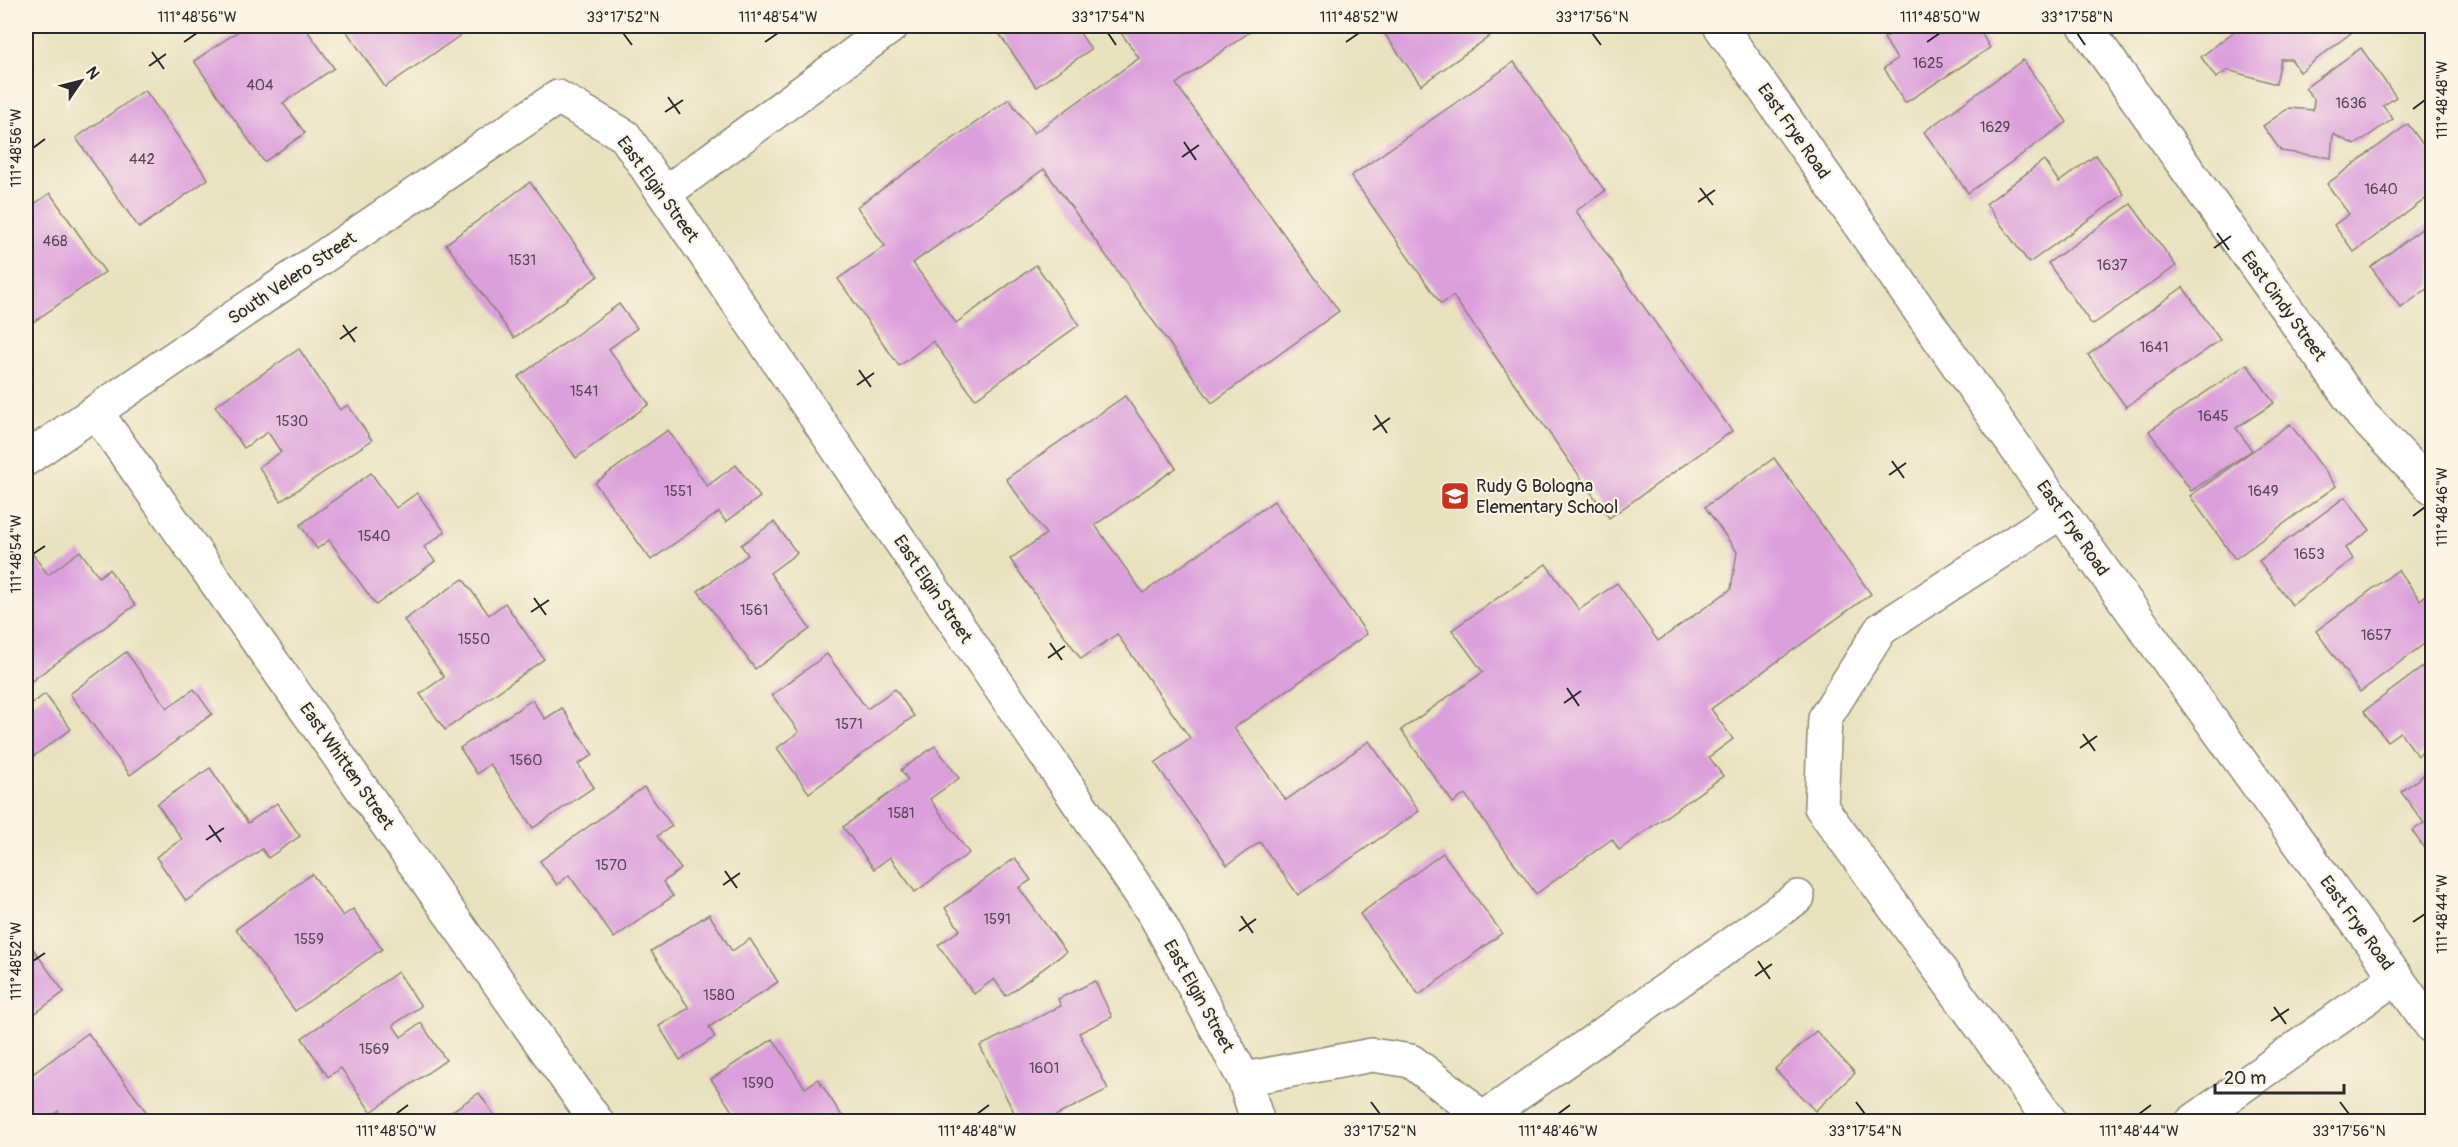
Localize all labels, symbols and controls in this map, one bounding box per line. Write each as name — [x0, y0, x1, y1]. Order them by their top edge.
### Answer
text: 111°48'56"W — [157, 8, 237, 27]
text: 33°17'52"N — [587, 8, 659, 27]
text: 111°48'54"W — [738, 8, 818, 27]
text: 33°17'54"N — [1071, 8, 1145, 27]
text: 111°48'52"W — [1320, 8, 1399, 27]
text: 33°17'56"N — [1555, 8, 1629, 27]
text: 111°48'50"W — [1900, 8, 1981, 27]
text: 33°17'58"N — [2041, 8, 2113, 27]
north arrow — [51, 51, 111, 111]
house number: 1625 — [1912, 54, 1944, 73]
text: 111°48'48"W — [2433, 61, 2452, 139]
text: N — [81, 63, 104, 83]
house number: 404 — [246, 76, 274, 95]
street label: East Frye Road — [1752, 79, 1835, 184]
house number: 1636 — [2335, 94, 2367, 113]
text: 111°48'56"W — [7, 108, 26, 188]
house number: 1629 — [1980, 118, 2010, 137]
street label: East Elgin Street — [611, 132, 704, 247]
house number: 442 — [129, 150, 155, 169]
house number: 1640 — [2364, 180, 2398, 199]
street label: South Velero Street — [224, 227, 362, 330]
house number: 468 — [43, 232, 68, 251]
street label: East Cindy Street — [2236, 247, 2332, 366]
house number: 1531 — [508, 251, 536, 270]
house number: 1637 — [2097, 256, 2128, 275]
house number: 1641 — [2139, 338, 2169, 357]
house number: 1541 — [570, 382, 598, 401]
house number: 1645 — [2197, 407, 2229, 426]
house number: 1530 — [276, 412, 308, 431]
text: 111°48'46"W — [2433, 467, 2452, 547]
place label: Rudy G Bologna Elementary School — [1476, 475, 1618, 519]
street label: East Frye Road — [2031, 476, 2114, 581]
school or university icon: Rudy G Bologna Elementary School — [1439, 480, 1471, 512]
house number: 1551 — [664, 482, 692, 501]
house number: 1649 — [2247, 482, 2279, 501]
text: 111°48'54"W — [7, 514, 26, 594]
house number: 1540 — [358, 527, 390, 546]
street label: East Elgin Street — [888, 531, 978, 648]
house number: 1653 — [2293, 545, 2325, 564]
house number: 1561 — [740, 601, 768, 620]
house number: 1657 — [2361, 626, 2391, 645]
house number: 1550 — [458, 630, 490, 649]
street label: East Whitten Street — [294, 698, 399, 835]
house number: 1571 — [835, 715, 863, 734]
house number: 1560 — [510, 751, 542, 770]
house number: 1581 — [887, 804, 915, 823]
house number: 1570 — [595, 856, 627, 875]
street label: East Frye Road — [2314, 871, 2399, 975]
text: 111°48'44"W — [2433, 874, 2452, 954]
house number: 1591 — [983, 910, 1011, 929]
text: 111°48'52"W — [7, 921, 26, 1000]
house number: 1559 — [294, 930, 324, 949]
street label: East Elgin Street — [1158, 936, 1239, 1057]
house number: 1580 — [703, 986, 735, 1005]
house number: 1569 — [359, 1040, 389, 1059]
scale bar — [2215, 1057, 2344, 1095]
house number: 1601 — [1029, 1059, 1059, 1078]
text: 20 m — [2224, 1067, 2266, 1090]
house number: 1590 — [742, 1074, 774, 1093]
text: 111°48'50"W — [356, 1122, 437, 1141]
text: 111°48'48"W — [938, 1122, 1016, 1141]
text: 33°17'52"N — [1344, 1122, 1416, 1141]
text: 111°48'46"W — [1518, 1122, 1598, 1141]
text: 33°17'54"N — [1828, 1122, 1902, 1141]
text: 111°48'44"W — [2099, 1122, 2179, 1141]
text: 33°17'56"N — [2312, 1122, 2386, 1141]

